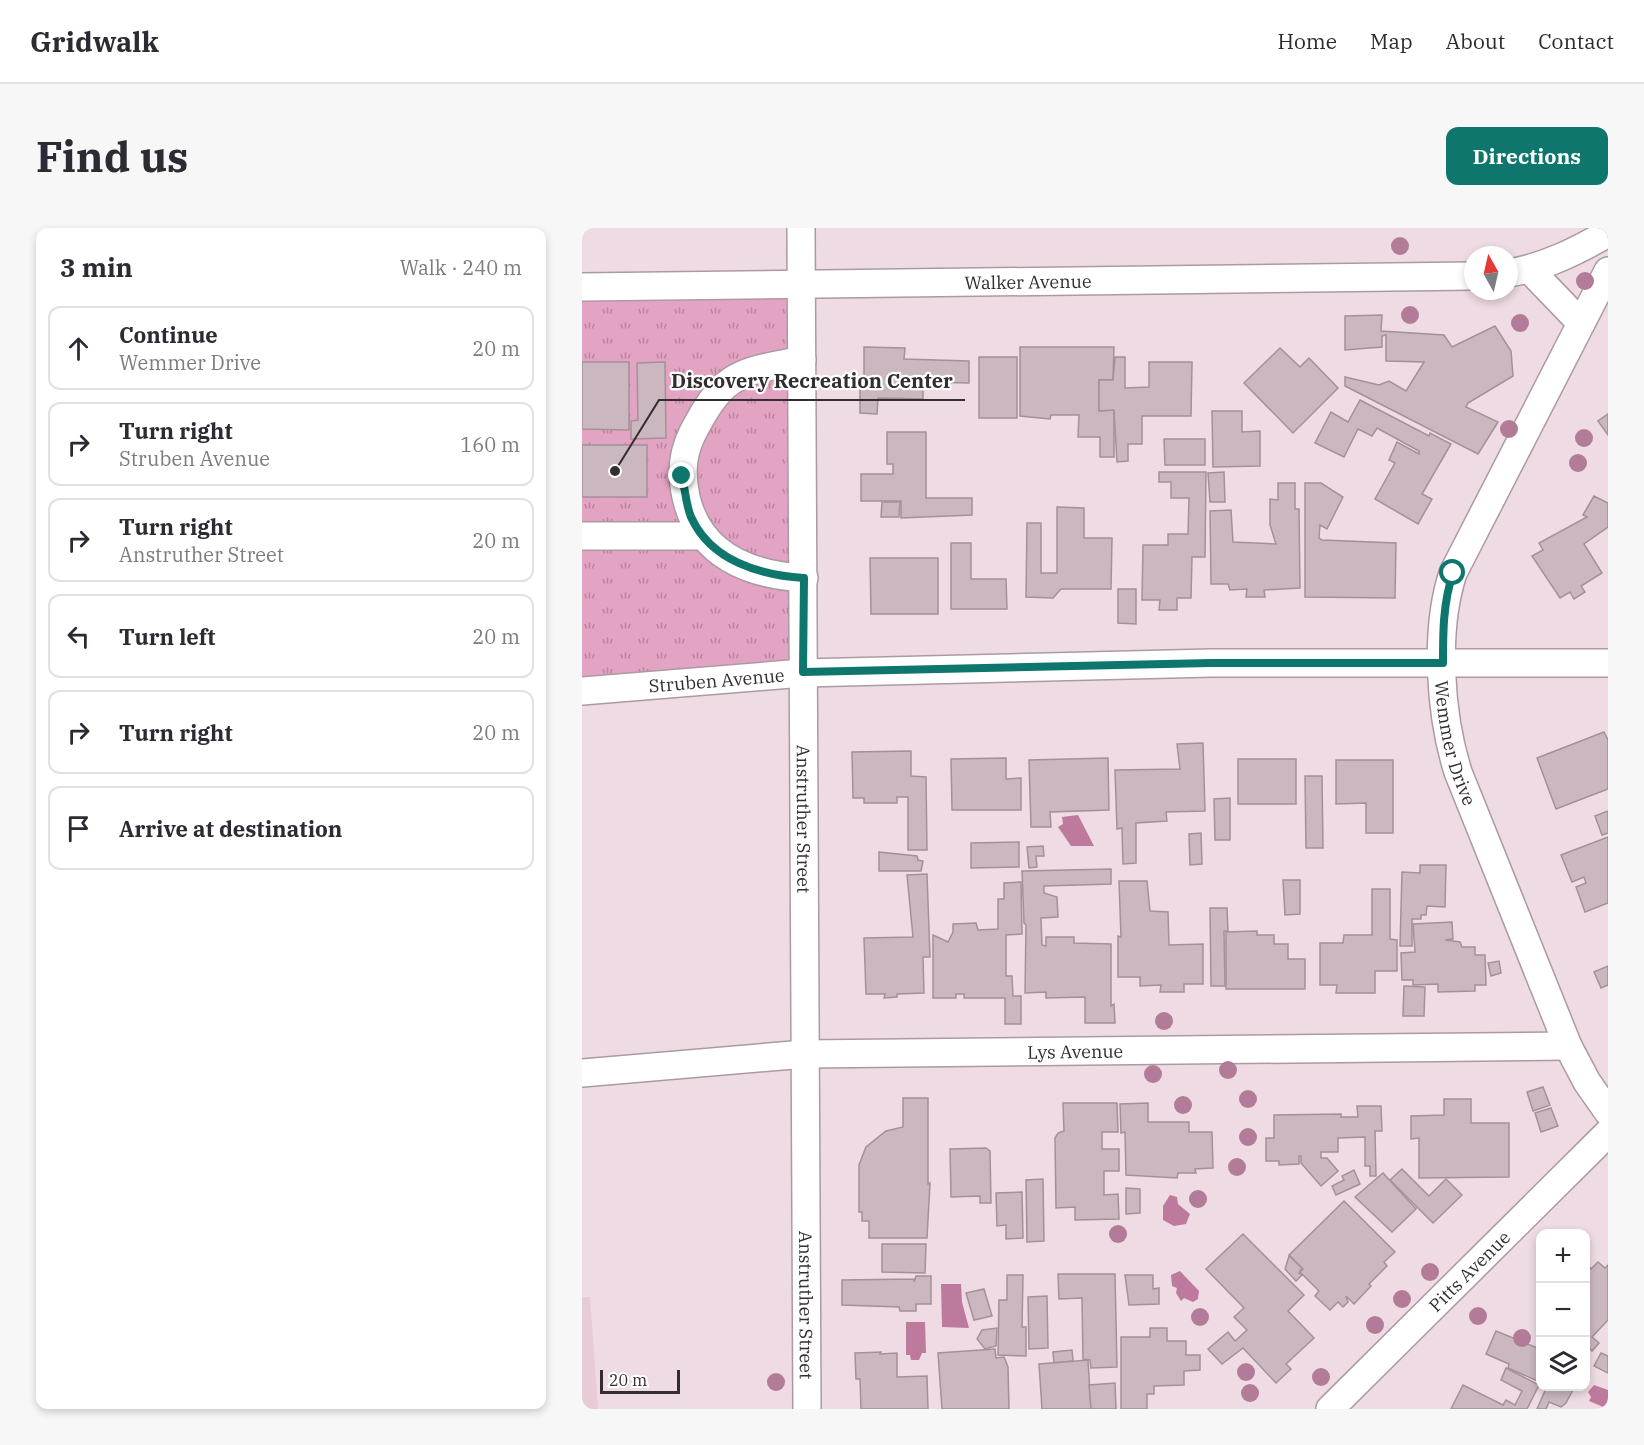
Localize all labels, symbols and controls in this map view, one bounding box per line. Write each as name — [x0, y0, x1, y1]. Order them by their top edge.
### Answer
text: Gridwalk — [30, 23, 159, 60]
text: Home — [1277, 27, 1337, 55]
text: Map — [1370, 27, 1413, 55]
text: About — [1446, 27, 1505, 55]
text: Contact — [1538, 27, 1614, 55]
button: Directions — [1446, 127, 1608, 185]
text: Find us — [36, 129, 188, 184]
north arrow — [1464, 246, 1518, 300]
text: 3 min — [60, 250, 133, 284]
text: Walk · 240 m — [400, 254, 522, 281]
street label: Walker Avenue — [964, 269, 1092, 294]
text: Continue — [119, 320, 218, 349]
icon: ahead — [62, 332, 95, 365]
text: 20 m — [472, 335, 520, 362]
text: Wemmer Drive — [119, 349, 261, 376]
callout: Discovery Recreation Center — [659, 362, 965, 400]
text: Discovery Recreation Center — [671, 367, 953, 394]
text: Turn right — [119, 416, 233, 445]
icon: right — [62, 428, 95, 461]
text: 160 m — [460, 431, 520, 458]
text: Struben Avenue — [119, 445, 270, 472]
route end — [668, 462, 694, 488]
text: Turn right — [119, 512, 233, 541]
icon: right — [62, 524, 95, 557]
text: 20 m — [472, 527, 520, 554]
text: Anstruther Street — [119, 541, 284, 568]
route start — [1439, 559, 1465, 585]
icon: left — [62, 620, 95, 653]
text: Turn left — [119, 622, 215, 651]
text: 20 m — [472, 623, 520, 650]
street label: Struben Avenue — [648, 663, 785, 697]
street label: Wemmer Drive — [1430, 680, 1482, 809]
icon: right — [62, 716, 95, 749]
text: Turn right — [119, 718, 233, 747]
text: 20 m — [472, 719, 520, 746]
street label: Anstruther Street — [792, 745, 816, 893]
icon: arrive — [62, 812, 95, 845]
text: Arrive at destination — [119, 814, 342, 843]
street label: Lys Avenue — [1027, 1039, 1123, 1063]
street label: Pitts Avenue — [1423, 1225, 1515, 1316]
map controls — [1536, 1229, 1590, 1391]
button: + — [1536, 1229, 1590, 1283]
street label: Anstruther Street — [795, 1231, 818, 1379]
button: − — [1536, 1283, 1590, 1337]
button: layers — [1536, 1337, 1590, 1391]
scale bar — [600, 1367, 680, 1394]
text: 20 m — [609, 1370, 647, 1390]

